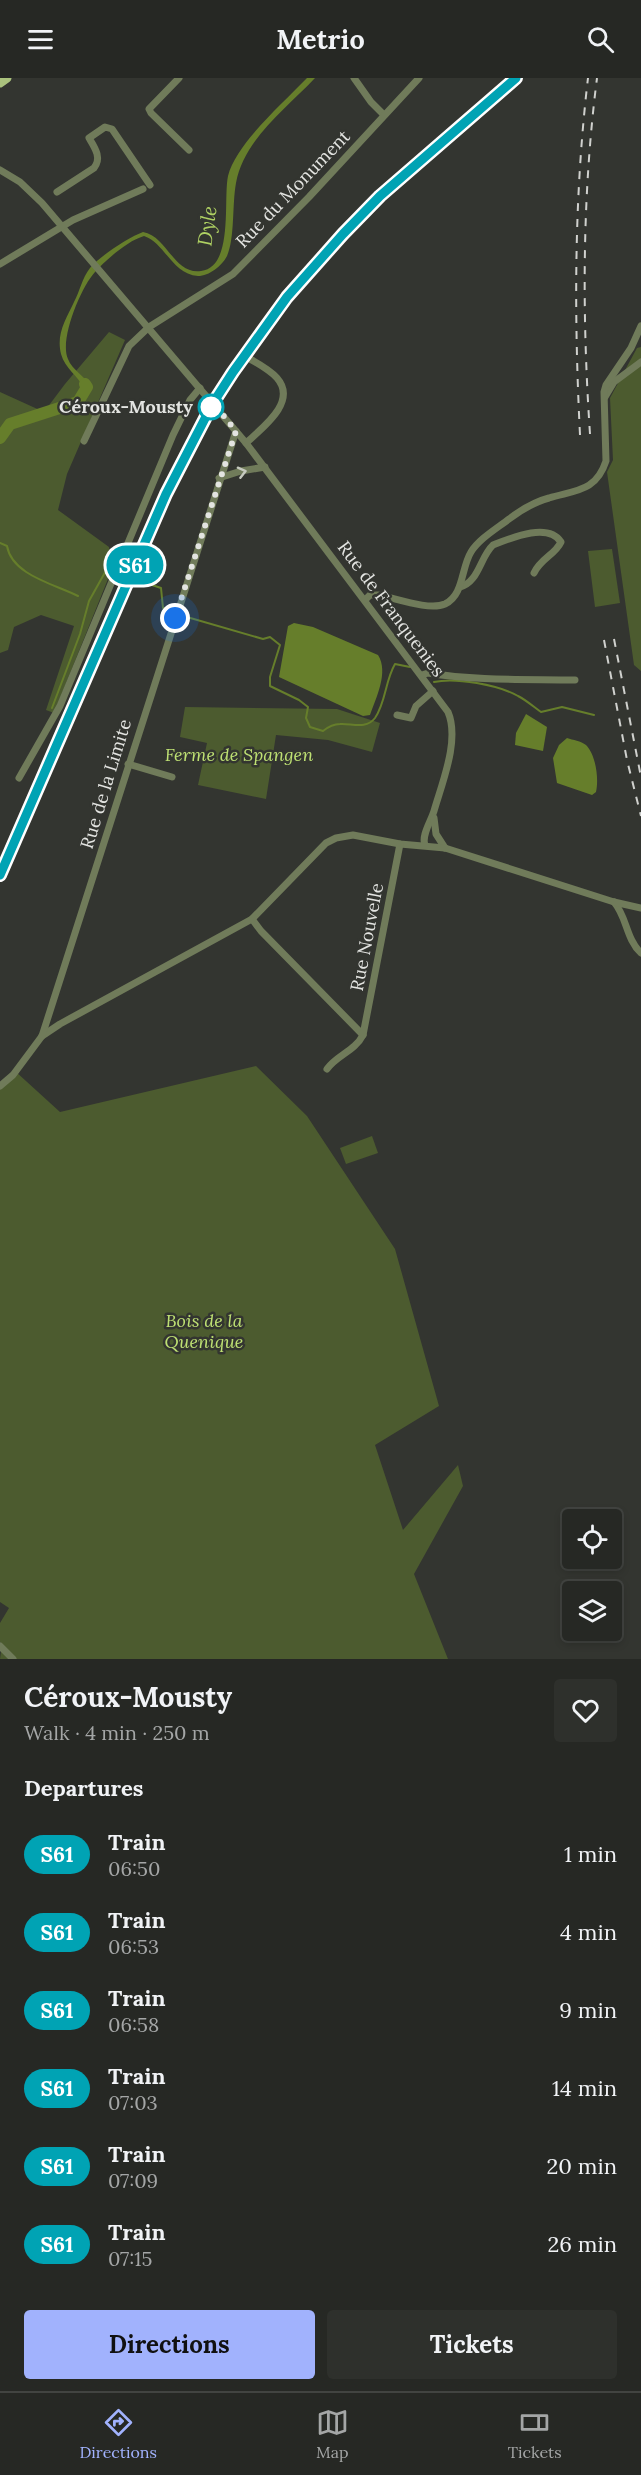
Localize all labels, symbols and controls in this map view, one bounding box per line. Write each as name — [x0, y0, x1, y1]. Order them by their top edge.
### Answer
text: Metrio — [276, 22, 365, 56]
icon: menu — [24, 23, 57, 56]
icon: search — [584, 23, 617, 56]
street label: Rue du Monument — [231, 125, 355, 252]
water label: Dyle — [191, 204, 222, 248]
marker: Céroux-Mousty — [198, 394, 224, 420]
place label: Céroux-Mousty — [59, 395, 193, 418]
one-way arrow — [237, 466, 247, 479]
street label: Rue de Franquenies — [333, 536, 450, 681]
line badge: S61 — [100, 546, 170, 584]
text: S61 — [118, 552, 152, 579]
your location — [160, 603, 190, 633]
street label: Rue de la Limite — [75, 716, 136, 851]
park label: Ferme de Spangen — [165, 743, 313, 766]
street label: Rue Nouvelle — [345, 881, 388, 993]
park label: Bois de la Quenique — [165, 1309, 243, 1353]
map controls — [562, 1509, 622, 1641]
button: locate — [562, 1509, 622, 1569]
button: layers — [562, 1581, 622, 1641]
text: Céroux-Mousty — [24, 1679, 232, 1715]
button: heart — [554, 1679, 617, 1742]
text: Walk · 4 min · 250 m — [24, 1720, 210, 1745]
text: Departures — [24, 1774, 143, 1802]
text: Train — [108, 1828, 165, 1856]
text: 1 min — [564, 1840, 617, 1868]
text: S61 — [40, 1841, 74, 1868]
text: 06:50 — [108, 1856, 160, 1881]
text: Train — [108, 1906, 165, 1934]
text: 4 min — [560, 1918, 617, 1946]
text: S61 — [40, 1919, 74, 1946]
text: 06:53 — [108, 1934, 159, 1959]
text: Train — [108, 1984, 165, 2012]
text: 9 min — [559, 1996, 617, 2024]
text: S61 — [40, 1997, 74, 2024]
text: 06:58 — [108, 2012, 159, 2037]
text: Train — [108, 2062, 165, 2090]
text: 14 min — [552, 2074, 617, 2102]
text: S61 — [40, 2075, 74, 2102]
text: 07:03 — [108, 2090, 158, 2115]
text: Train — [108, 2140, 165, 2168]
text: 20 min — [547, 2152, 617, 2180]
text: S61 — [40, 2153, 74, 2180]
text: 07:09 — [108, 2168, 158, 2193]
text: Train — [108, 2218, 165, 2246]
text: 26 min — [547, 2230, 617, 2258]
text: S61 — [40, 2231, 74, 2258]
text: 07:15 — [108, 2246, 152, 2271]
button: Directions — [24, 2310, 315, 2379]
button: Tickets — [327, 2310, 617, 2379]
tab: Directions — [79, 2406, 157, 2462]
tab: Map — [316, 2406, 349, 2462]
tab: Tickets — [508, 2406, 562, 2462]

